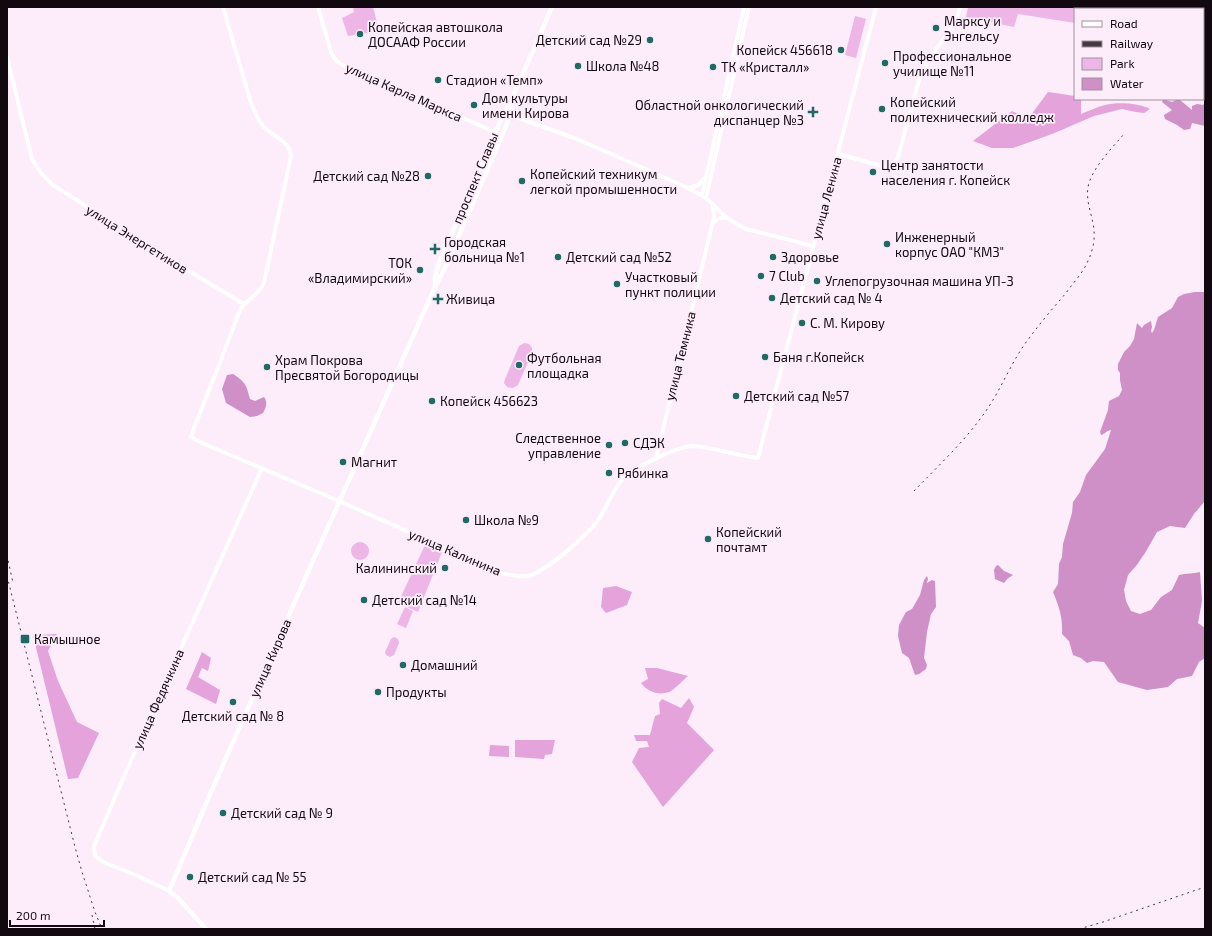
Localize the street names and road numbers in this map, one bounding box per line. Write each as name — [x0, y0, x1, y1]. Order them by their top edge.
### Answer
street label: улица Карла Маркса — [343, 59, 465, 125]
street label: проспект Славы — [448, 130, 502, 226]
street label: улица Ленина — [807, 155, 845, 241]
street label: улица Энергетиков — [83, 201, 191, 277]
street label: улица Темника — [661, 310, 699, 402]
street label: улица Калинина — [406, 525, 504, 579]
street label: улица Кирова — [246, 616, 294, 700]
street label: улица Федячкина — [129, 647, 187, 751]

